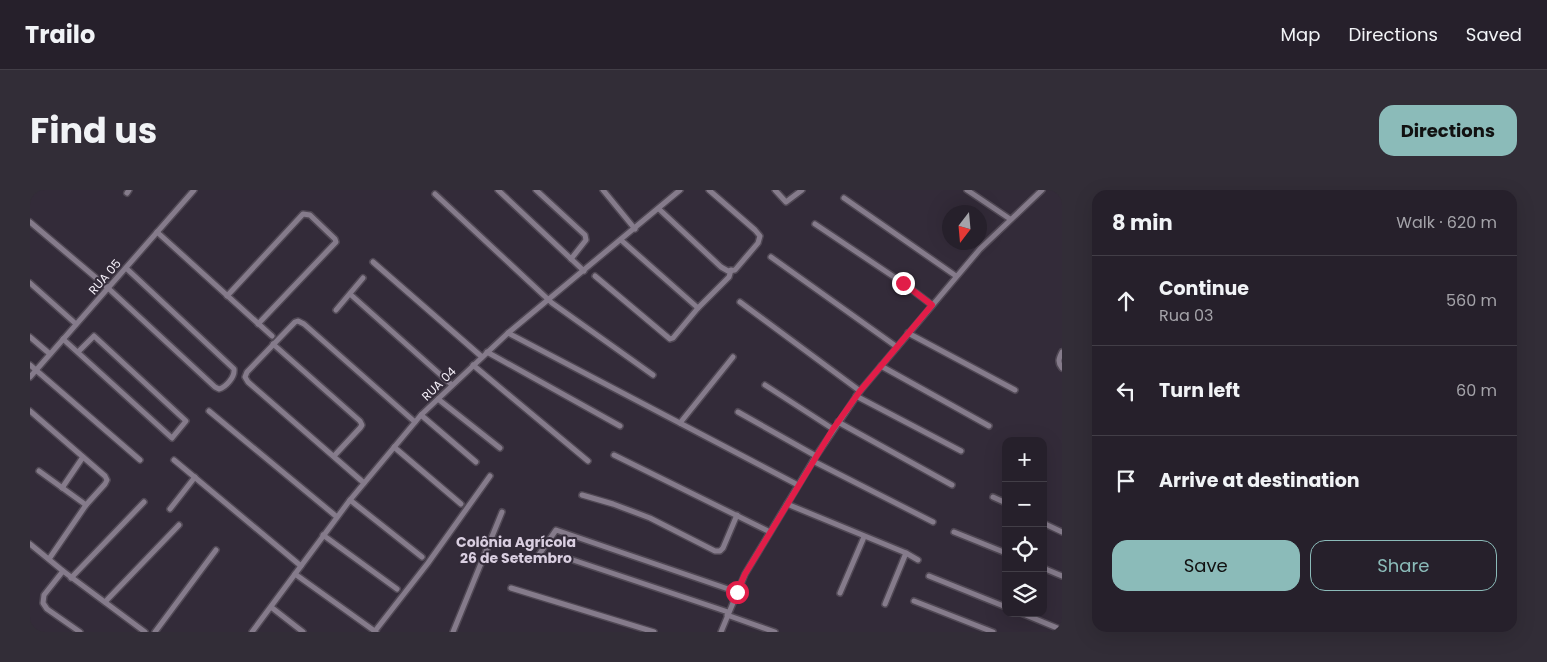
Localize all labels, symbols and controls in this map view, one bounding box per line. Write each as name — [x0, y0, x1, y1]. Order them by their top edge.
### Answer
text: Trailo — [25, 18, 95, 51]
text: Map — [1281, 22, 1320, 47]
text: Directions — [1348, 22, 1438, 47]
text: Saved — [1466, 22, 1522, 47]
button: Directions — [1379, 105, 1517, 156]
text: Find us — [30, 106, 157, 155]
north arrow — [942, 205, 987, 250]
text: 8 min — [1112, 208, 1173, 237]
text: Walk · 620 m — [1396, 211, 1497, 234]
street label: RUA 05 — [85, 255, 125, 298]
route end — [892, 272, 915, 295]
text: Continue — [1159, 275, 1249, 302]
icon: ahead — [1112, 287, 1140, 315]
text: 560 m — [1446, 289, 1497, 312]
text: Rua 03 — [1159, 304, 1214, 327]
street label: RUA 04 — [418, 363, 460, 404]
icon: left — [1112, 377, 1140, 405]
text: Turn left — [1159, 377, 1240, 404]
text: 60 m — [1456, 379, 1497, 402]
map controls — [1002, 437, 1047, 617]
button: + — [1002, 437, 1047, 482]
icon: arrive — [1112, 467, 1140, 495]
text: Arrive at destination — [1159, 467, 1360, 494]
button: − — [1002, 482, 1047, 527]
button: locate — [1002, 527, 1047, 572]
district label: Colônia Agrícola 26 de Setembro — [456, 532, 576, 568]
button: Save — [1112, 540, 1300, 591]
button: Share — [1310, 540, 1497, 591]
button: layers — [1002, 572, 1047, 617]
route start — [726, 581, 749, 604]

